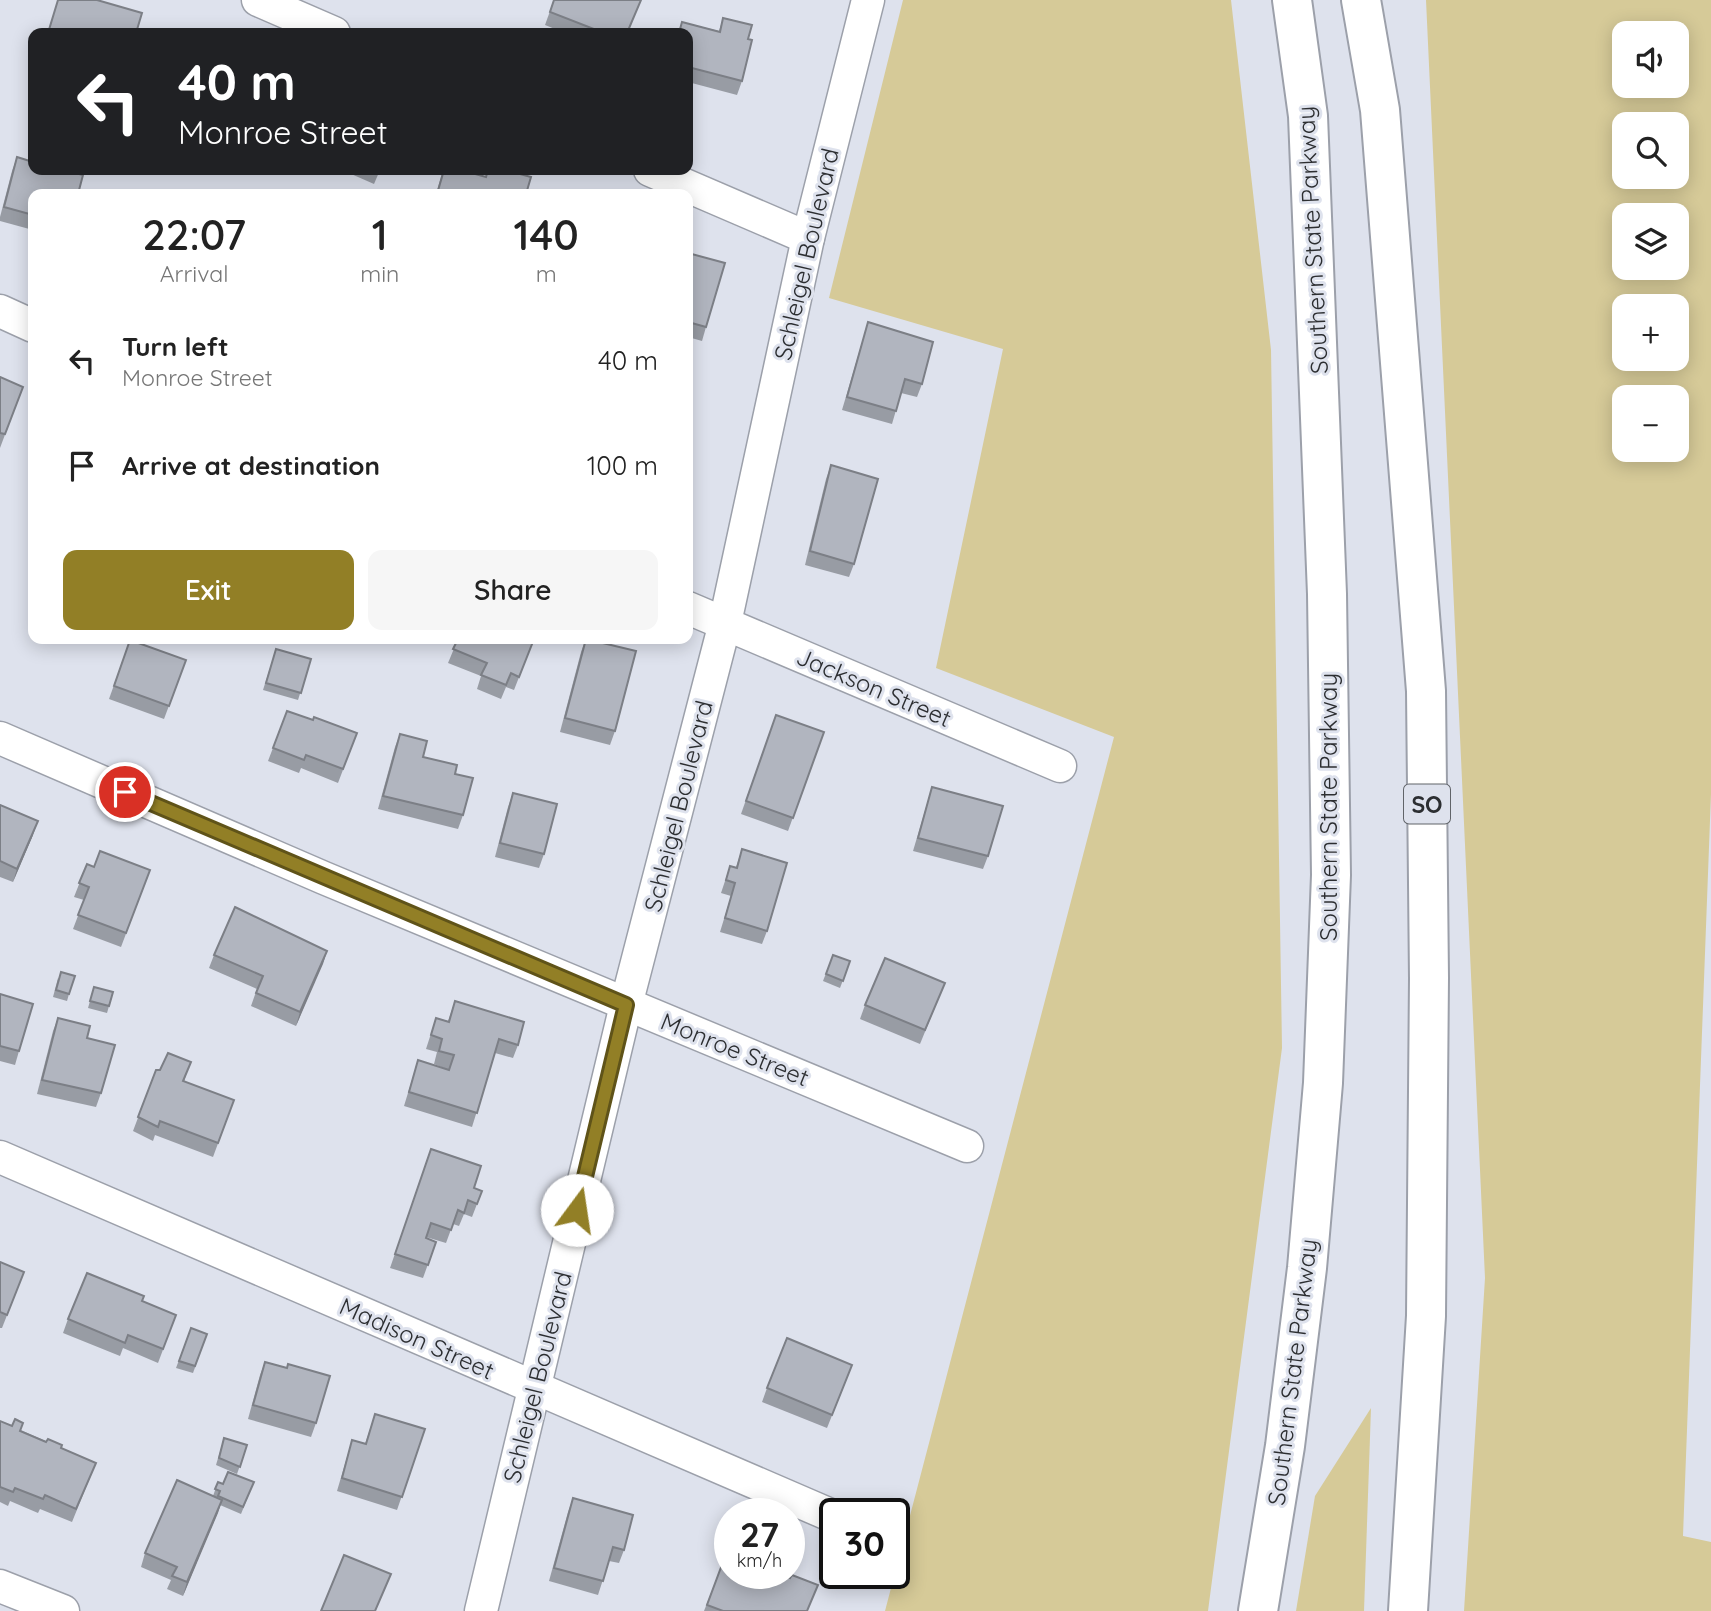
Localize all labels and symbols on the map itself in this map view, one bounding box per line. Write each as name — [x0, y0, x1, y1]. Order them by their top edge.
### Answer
street label: Southern State Parkway — [1290, 105, 1334, 375]
street label: Schleigel Boulevard — [767, 145, 845, 363]
street label: Jackson Street — [792, 641, 956, 733]
street label: Southern State Parkway — [1313, 673, 1343, 941]
street label: Schleigel Boulevard — [637, 697, 719, 915]
pin — [95, 762, 155, 822]
road number: SO — [1404, 784, 1450, 824]
street label: Monroe Street — [657, 1006, 813, 1092]
position arrow — [540, 1173, 614, 1247]
street label: Southern State Parkway — [1261, 1237, 1323, 1507]
street label: Schleigel Boulevard — [496, 1268, 578, 1486]
street label: Madison Street — [335, 1291, 499, 1385]
speed limit sign: 30 — [819, 1498, 910, 1589]

